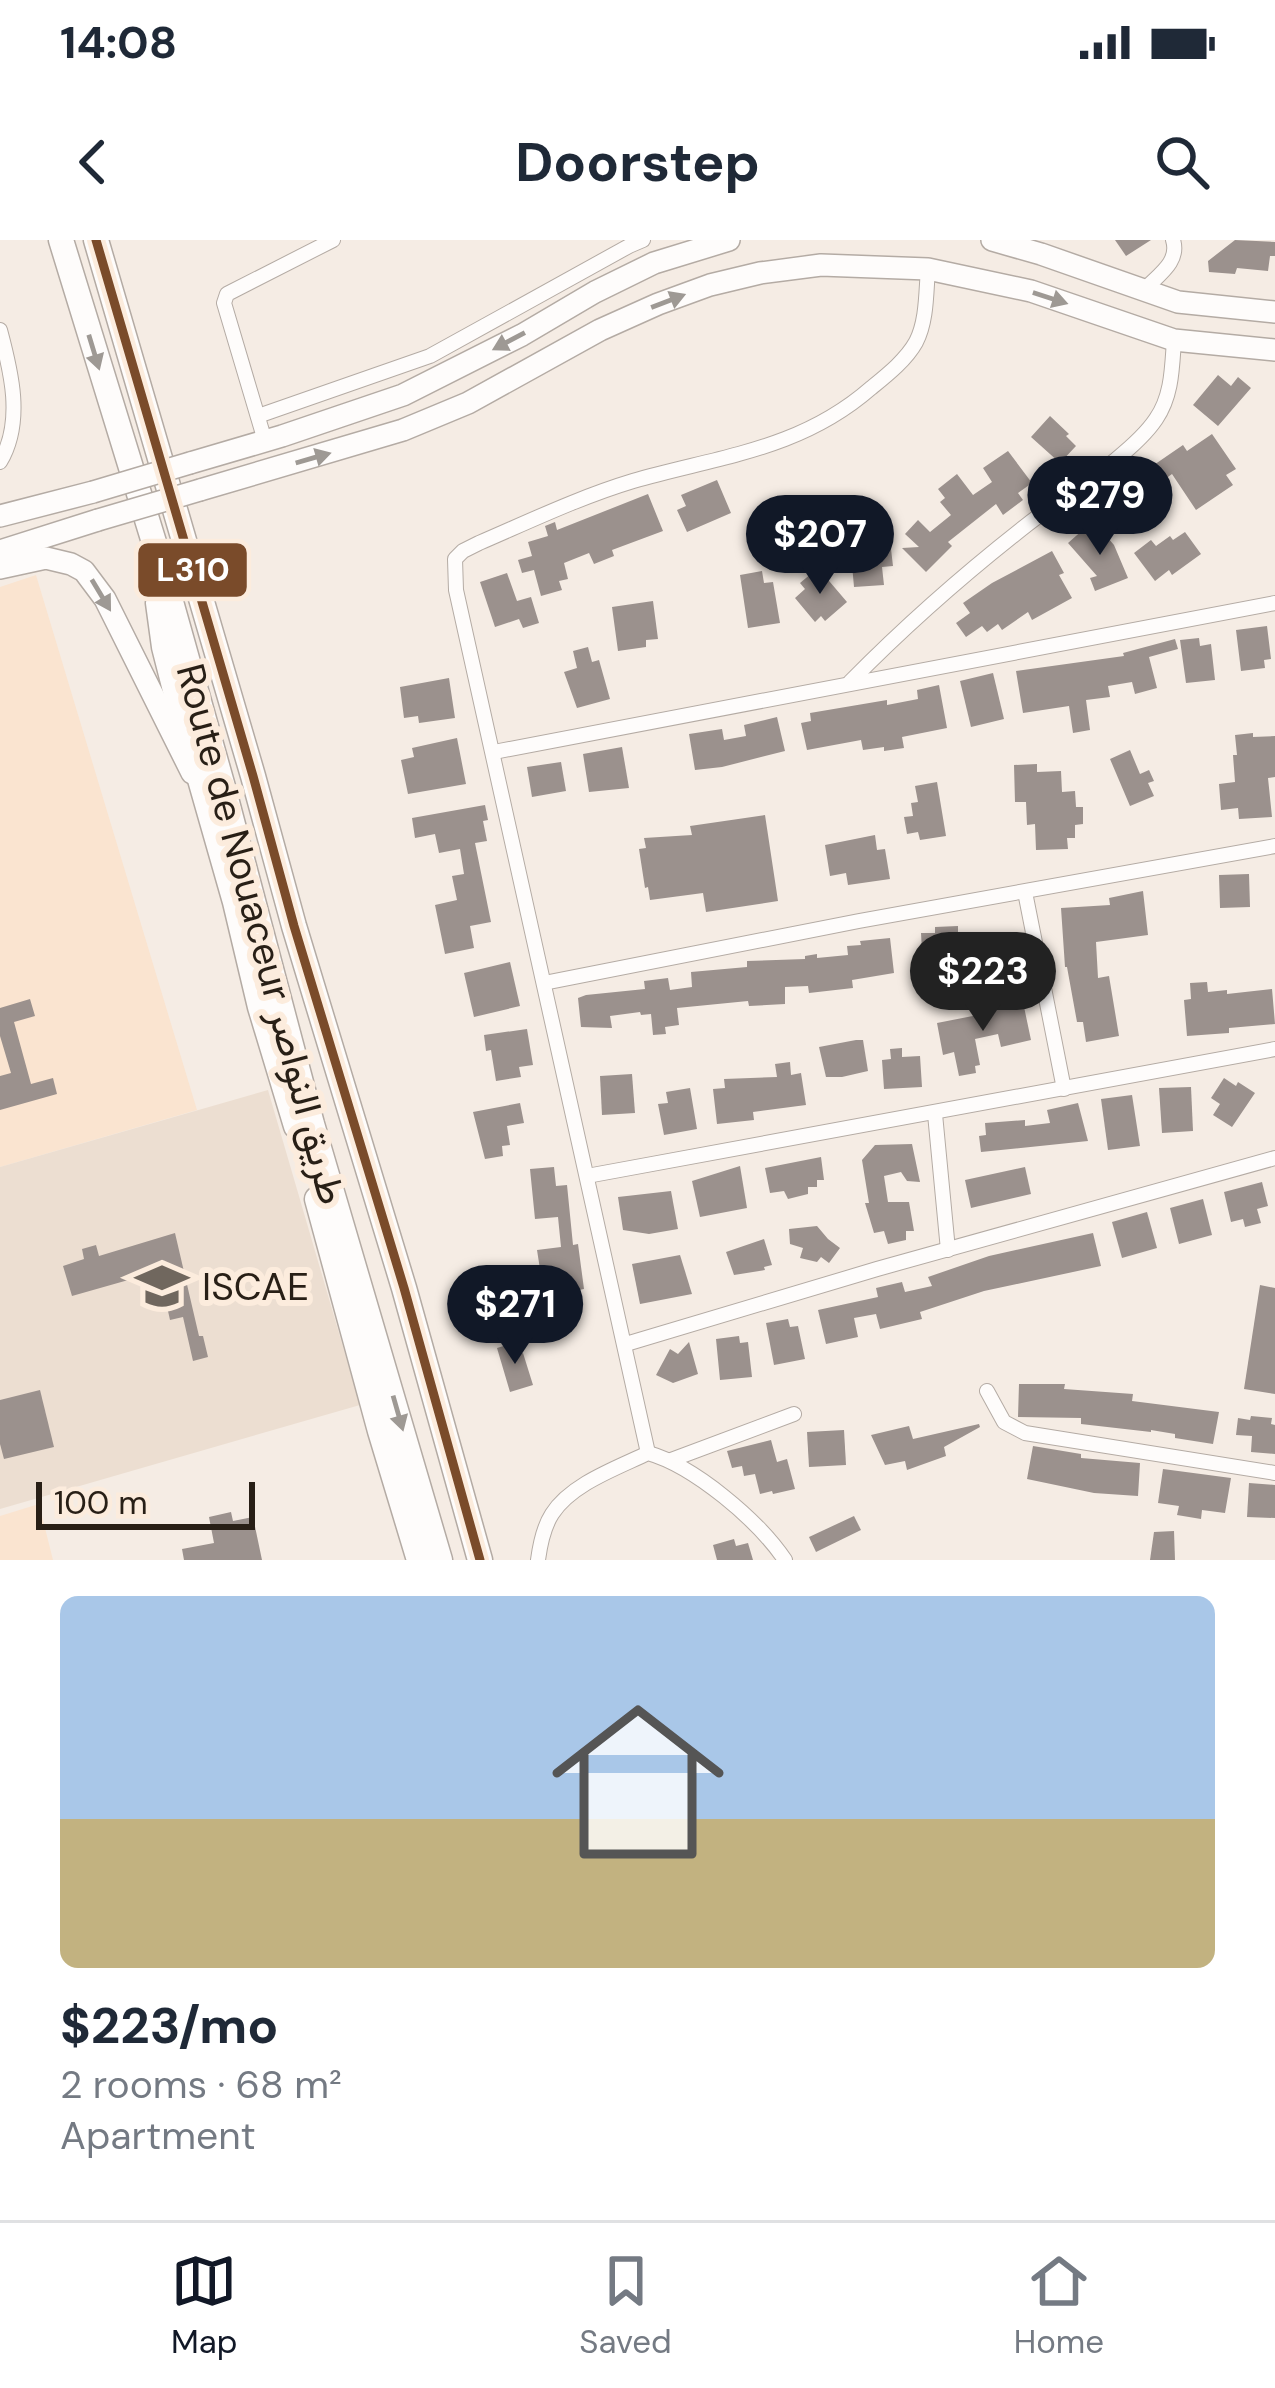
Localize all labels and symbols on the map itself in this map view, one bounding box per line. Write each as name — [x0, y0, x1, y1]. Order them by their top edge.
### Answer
one-way arrow — [1032, 289, 1069, 308]
one-way arrow — [651, 290, 687, 309]
one-way arrow — [492, 330, 527, 351]
one-way arrow — [86, 334, 104, 371]
one-way arrow — [295, 448, 332, 466]
pin: $279 — [1029, 456, 1171, 558]
pin: $207 — [749, 495, 891, 597]
line badge: L310 — [136, 541, 249, 599]
text: L310 — [156, 548, 230, 591]
one-way arrow — [89, 578, 110, 612]
street label: Route de Nouaceur طريق النواصر — [165, 658, 358, 1210]
pin: $223 — [912, 932, 1054, 1034]
school or university icon: ISCAE — [133, 1257, 191, 1315]
place label: ISCAE — [202, 1261, 309, 1312]
pin: $271 — [444, 1265, 586, 1367]
one-way arrow — [390, 1396, 408, 1432]
scale bar — [36, 1476, 255, 1529]

